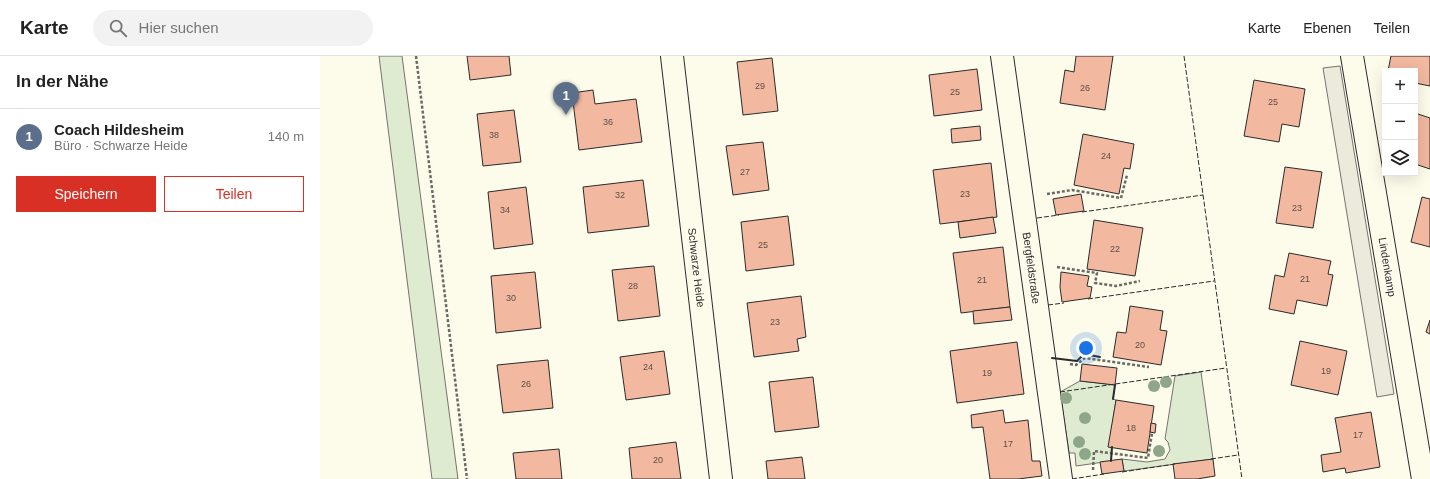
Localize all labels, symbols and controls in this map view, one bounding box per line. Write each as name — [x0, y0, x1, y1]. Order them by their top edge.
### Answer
search box — [93, 10, 373, 46]
text: Karte — [20, 17, 69, 38]
icon: search — [107, 17, 129, 39]
text: Hier suchen — [139, 19, 219, 36]
text: Karte — [1248, 20, 1281, 36]
text: Ebenen — [1303, 20, 1351, 36]
text: Teilen — [1373, 20, 1410, 36]
map controls — [1382, 68, 1418, 176]
button: + — [1382, 68, 1418, 104]
text: In der Nähe — [16, 72, 109, 91]
house number: 29 — [755, 81, 765, 91]
pin: 1 — [553, 82, 579, 115]
house number: 26 — [1080, 83, 1090, 93]
house number: 25 — [950, 87, 960, 97]
house number: 25 — [1268, 97, 1278, 107]
button: − — [1382, 104, 1418, 140]
house number: 36 — [603, 117, 613, 127]
text: Coach Hildesheim — [54, 121, 184, 138]
text: 1 — [25, 129, 33, 144]
text: 140 m — [268, 129, 304, 144]
house number: 38 — [489, 130, 499, 140]
text: Büro · Schwarze Heide — [54, 138, 188, 153]
button: layers — [1382, 140, 1418, 176]
house number: 24 — [1101, 151, 1111, 161]
house number: 27 — [740, 167, 750, 177]
button: Speichern — [16, 176, 156, 212]
button: Teilen — [164, 176, 304, 212]
house number: 23 — [960, 189, 970, 199]
house number: 32 — [615, 190, 625, 200]
house number: 23 — [1292, 203, 1302, 213]
house number: 34 — [500, 205, 510, 215]
street label: Schwarze Heide — [686, 227, 707, 308]
street label: Bergfeldstraße — [1021, 231, 1042, 305]
street label: Lindenkamp — [1377, 236, 1398, 298]
house number: 25 — [758, 240, 768, 250]
house number: 22 — [1110, 244, 1120, 254]
house number: 21 — [1300, 274, 1310, 284]
house number: 21 — [977, 275, 987, 285]
house number: 28 — [628, 281, 638, 291]
house number: 30 — [506, 293, 516, 303]
house number: 23 — [770, 317, 780, 327]
your location — [1076, 338, 1096, 358]
house number: 20 — [1135, 340, 1145, 350]
house number: 24 — [643, 362, 653, 372]
house number: 19 — [1321, 366, 1331, 376]
house number: 19 — [982, 368, 992, 378]
house number: 26 — [521, 379, 531, 389]
house number: 18 — [1126, 423, 1136, 433]
house number: 17 — [1353, 430, 1363, 440]
house number: 17 — [1003, 439, 1013, 449]
house number: 20 — [653, 455, 663, 465]

